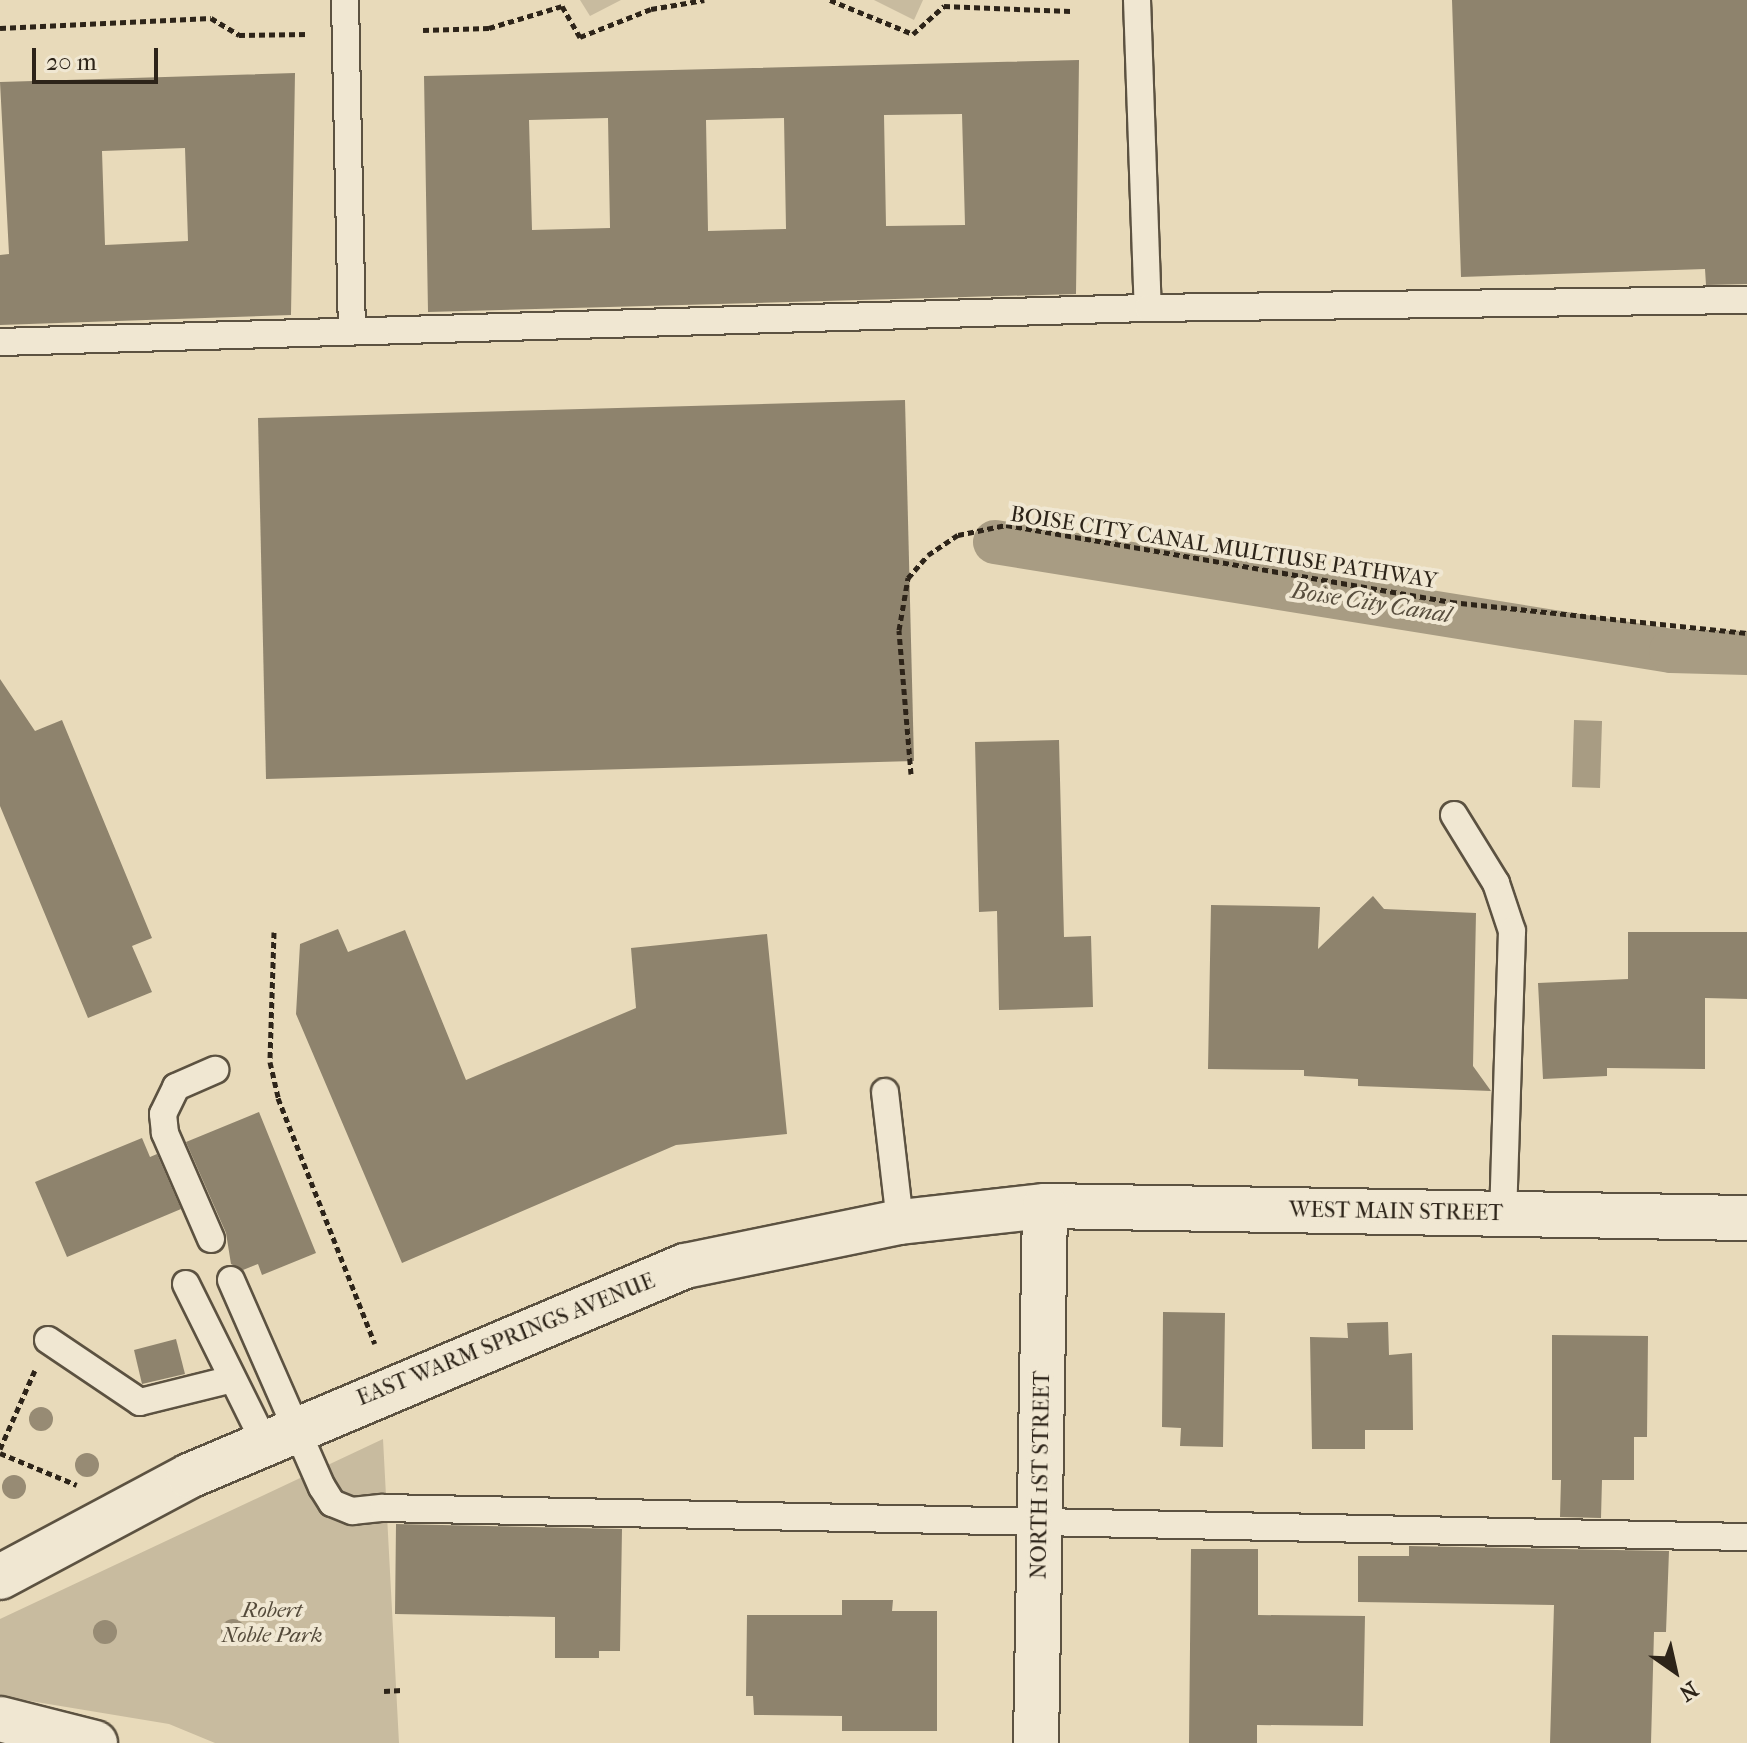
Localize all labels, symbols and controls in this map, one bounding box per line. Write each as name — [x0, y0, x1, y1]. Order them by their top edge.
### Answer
scale bar — [36, 32, 162, 82]
text: 20 m — [46, 48, 97, 76]
street label: BOISE CITY CANAL MULTIUSE PATHWAY — [1009, 501, 1439, 595]
water label: Boise City Canal — [1289, 576, 1453, 630]
street label: WEST MAIN STREET — [1289, 1197, 1503, 1227]
street label: EAST WARM SPRINGS AVENUE — [353, 1268, 659, 1412]
street label: NORTH 1ST STREET — [1026, 1371, 1056, 1579]
park label: Robert Noble Park — [222, 1597, 322, 1648]
north arrow — [1635, 1631, 1715, 1711]
text: N — [1674, 1675, 1703, 1706]

